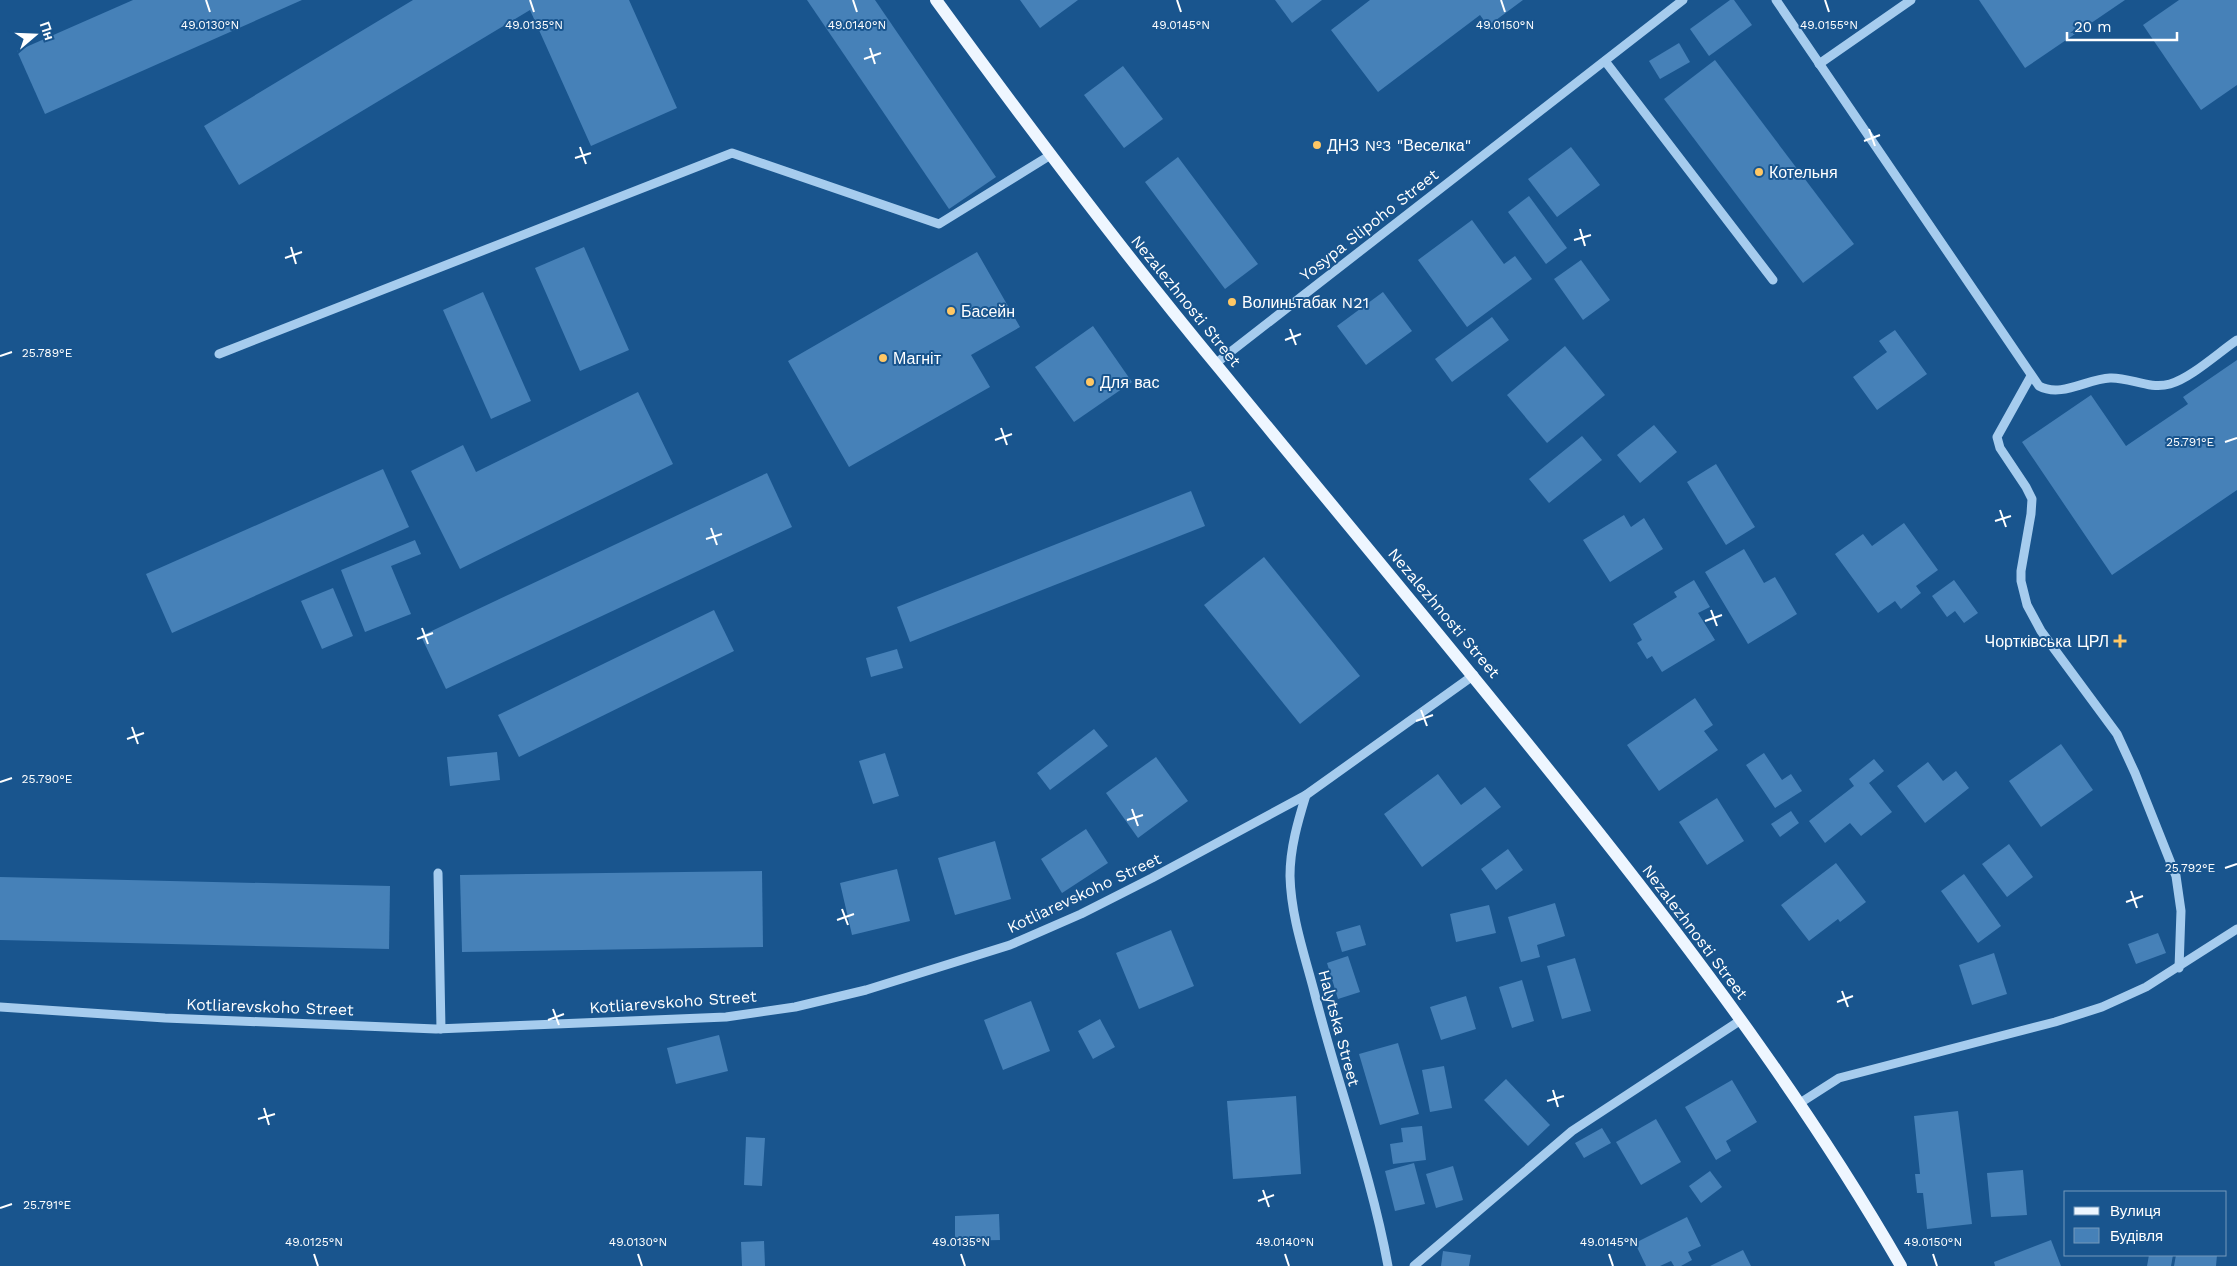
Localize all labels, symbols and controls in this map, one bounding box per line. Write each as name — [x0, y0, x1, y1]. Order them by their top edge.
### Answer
north arrow — [10, 10, 60, 60]
scale bar — [2067, 10, 2177, 42]
text: 49.0130°N — [181, 18, 239, 32]
text: 49.0135°N — [505, 18, 563, 32]
text: 49.0140°N — [828, 18, 886, 32]
text: 49.0145°N — [1152, 18, 1210, 32]
text: 49.0150°N — [1476, 18, 1534, 32]
text: 49.0155°N — [1800, 18, 1858, 32]
text: 20 m — [2074, 18, 2112, 36]
text: Пн — [37, 19, 58, 42]
place label: ДНЗ №3 "Веселка" — [1327, 136, 1471, 155]
marker: ДНЗ №3 "Веселка" — [1311, 139, 1323, 151]
place label: Котельня — [1769, 163, 1838, 182]
street label: Yosypa Slipoho Street — [1296, 165, 1442, 285]
marker: Котельня — [1753, 166, 1765, 178]
street label: Nezalezhnosti Street — [1127, 231, 1245, 371]
place label: Волиньтабак N21 — [1242, 293, 1369, 312]
marker: Волиньтабак N21 — [1226, 296, 1238, 308]
place label: Басейн — [961, 302, 1015, 321]
marker: Басейн — [945, 305, 957, 317]
text: 25.789°E — [22, 346, 73, 360]
place label: Магніт — [893, 349, 942, 368]
marker: Магніт — [877, 352, 889, 364]
place label: Для вас — [1100, 373, 1160, 392]
marker: Для вас — [1084, 376, 1096, 388]
text: 25.791°E — [2166, 435, 2214, 449]
street label: Nezalezhnosti Street — [1384, 544, 1504, 682]
place label: Чортківська ЦРЛ — [1985, 632, 2109, 651]
marker: Чортківська ЦРЛ — [2113, 634, 2127, 648]
text: 25.790°E — [22, 772, 73, 786]
street label: Kotliarevskoho Street — [1004, 849, 1164, 937]
street label: Nezalezhnosti Street — [1638, 861, 1752, 1003]
text: 25.792°E — [2165, 861, 2216, 875]
street label: Halytska Street — [1314, 968, 1364, 1089]
street label: Kotliarevskoho Street — [589, 987, 758, 1017]
street label: Kotliarevskoho Street — [186, 995, 354, 1019]
legend — [2064, 1191, 2227, 1256]
text: 25.791°E — [23, 1198, 71, 1212]
text: Вулиця — [2110, 1202, 2161, 1220]
text: Будівля — [2110, 1227, 2163, 1245]
text: 49.0125°N — [285, 1235, 343, 1249]
text: 49.0130°N — [609, 1235, 667, 1249]
text: 49.0135°N — [932, 1235, 990, 1249]
text: 49.0140°N — [1256, 1235, 1314, 1249]
text: 49.0145°N — [1580, 1235, 1638, 1249]
text: 49.0150°N — [1904, 1235, 1962, 1249]

